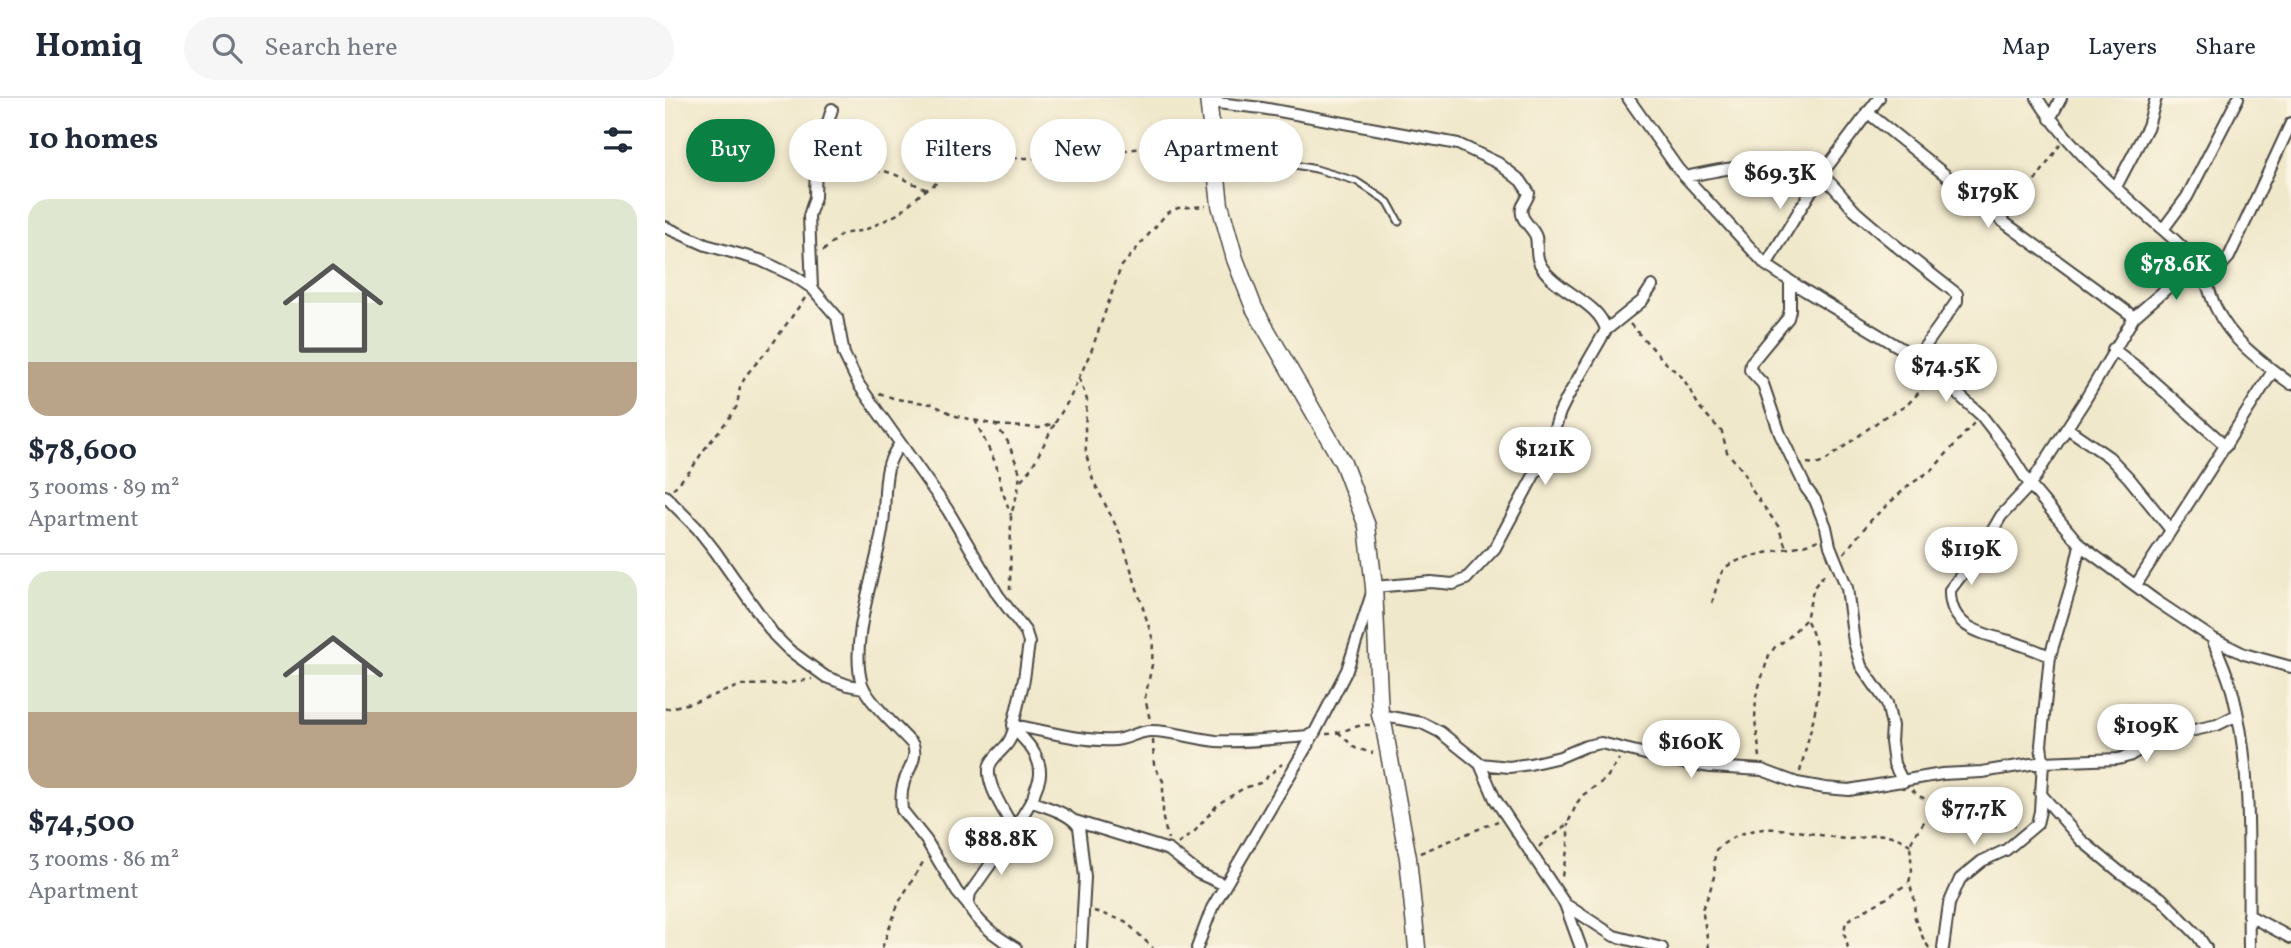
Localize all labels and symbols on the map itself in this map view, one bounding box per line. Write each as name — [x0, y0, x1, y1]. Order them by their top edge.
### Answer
pin: $69.3K — [1723, 152, 1837, 211]
pin: $179K — [1939, 170, 2037, 230]
pin: $78.6K — [2119, 242, 2233, 302]
pin: $74.5K — [1889, 344, 2003, 404]
pin: $121K — [1496, 428, 1594, 487]
pin: $119K — [1922, 528, 2020, 587]
pin: $109K — [2097, 704, 2195, 764]
pin: $160K — [1642, 720, 1740, 780]
pin: $77.7K — [1917, 788, 2031, 847]
pin: $88.8K — [944, 818, 1058, 877]

